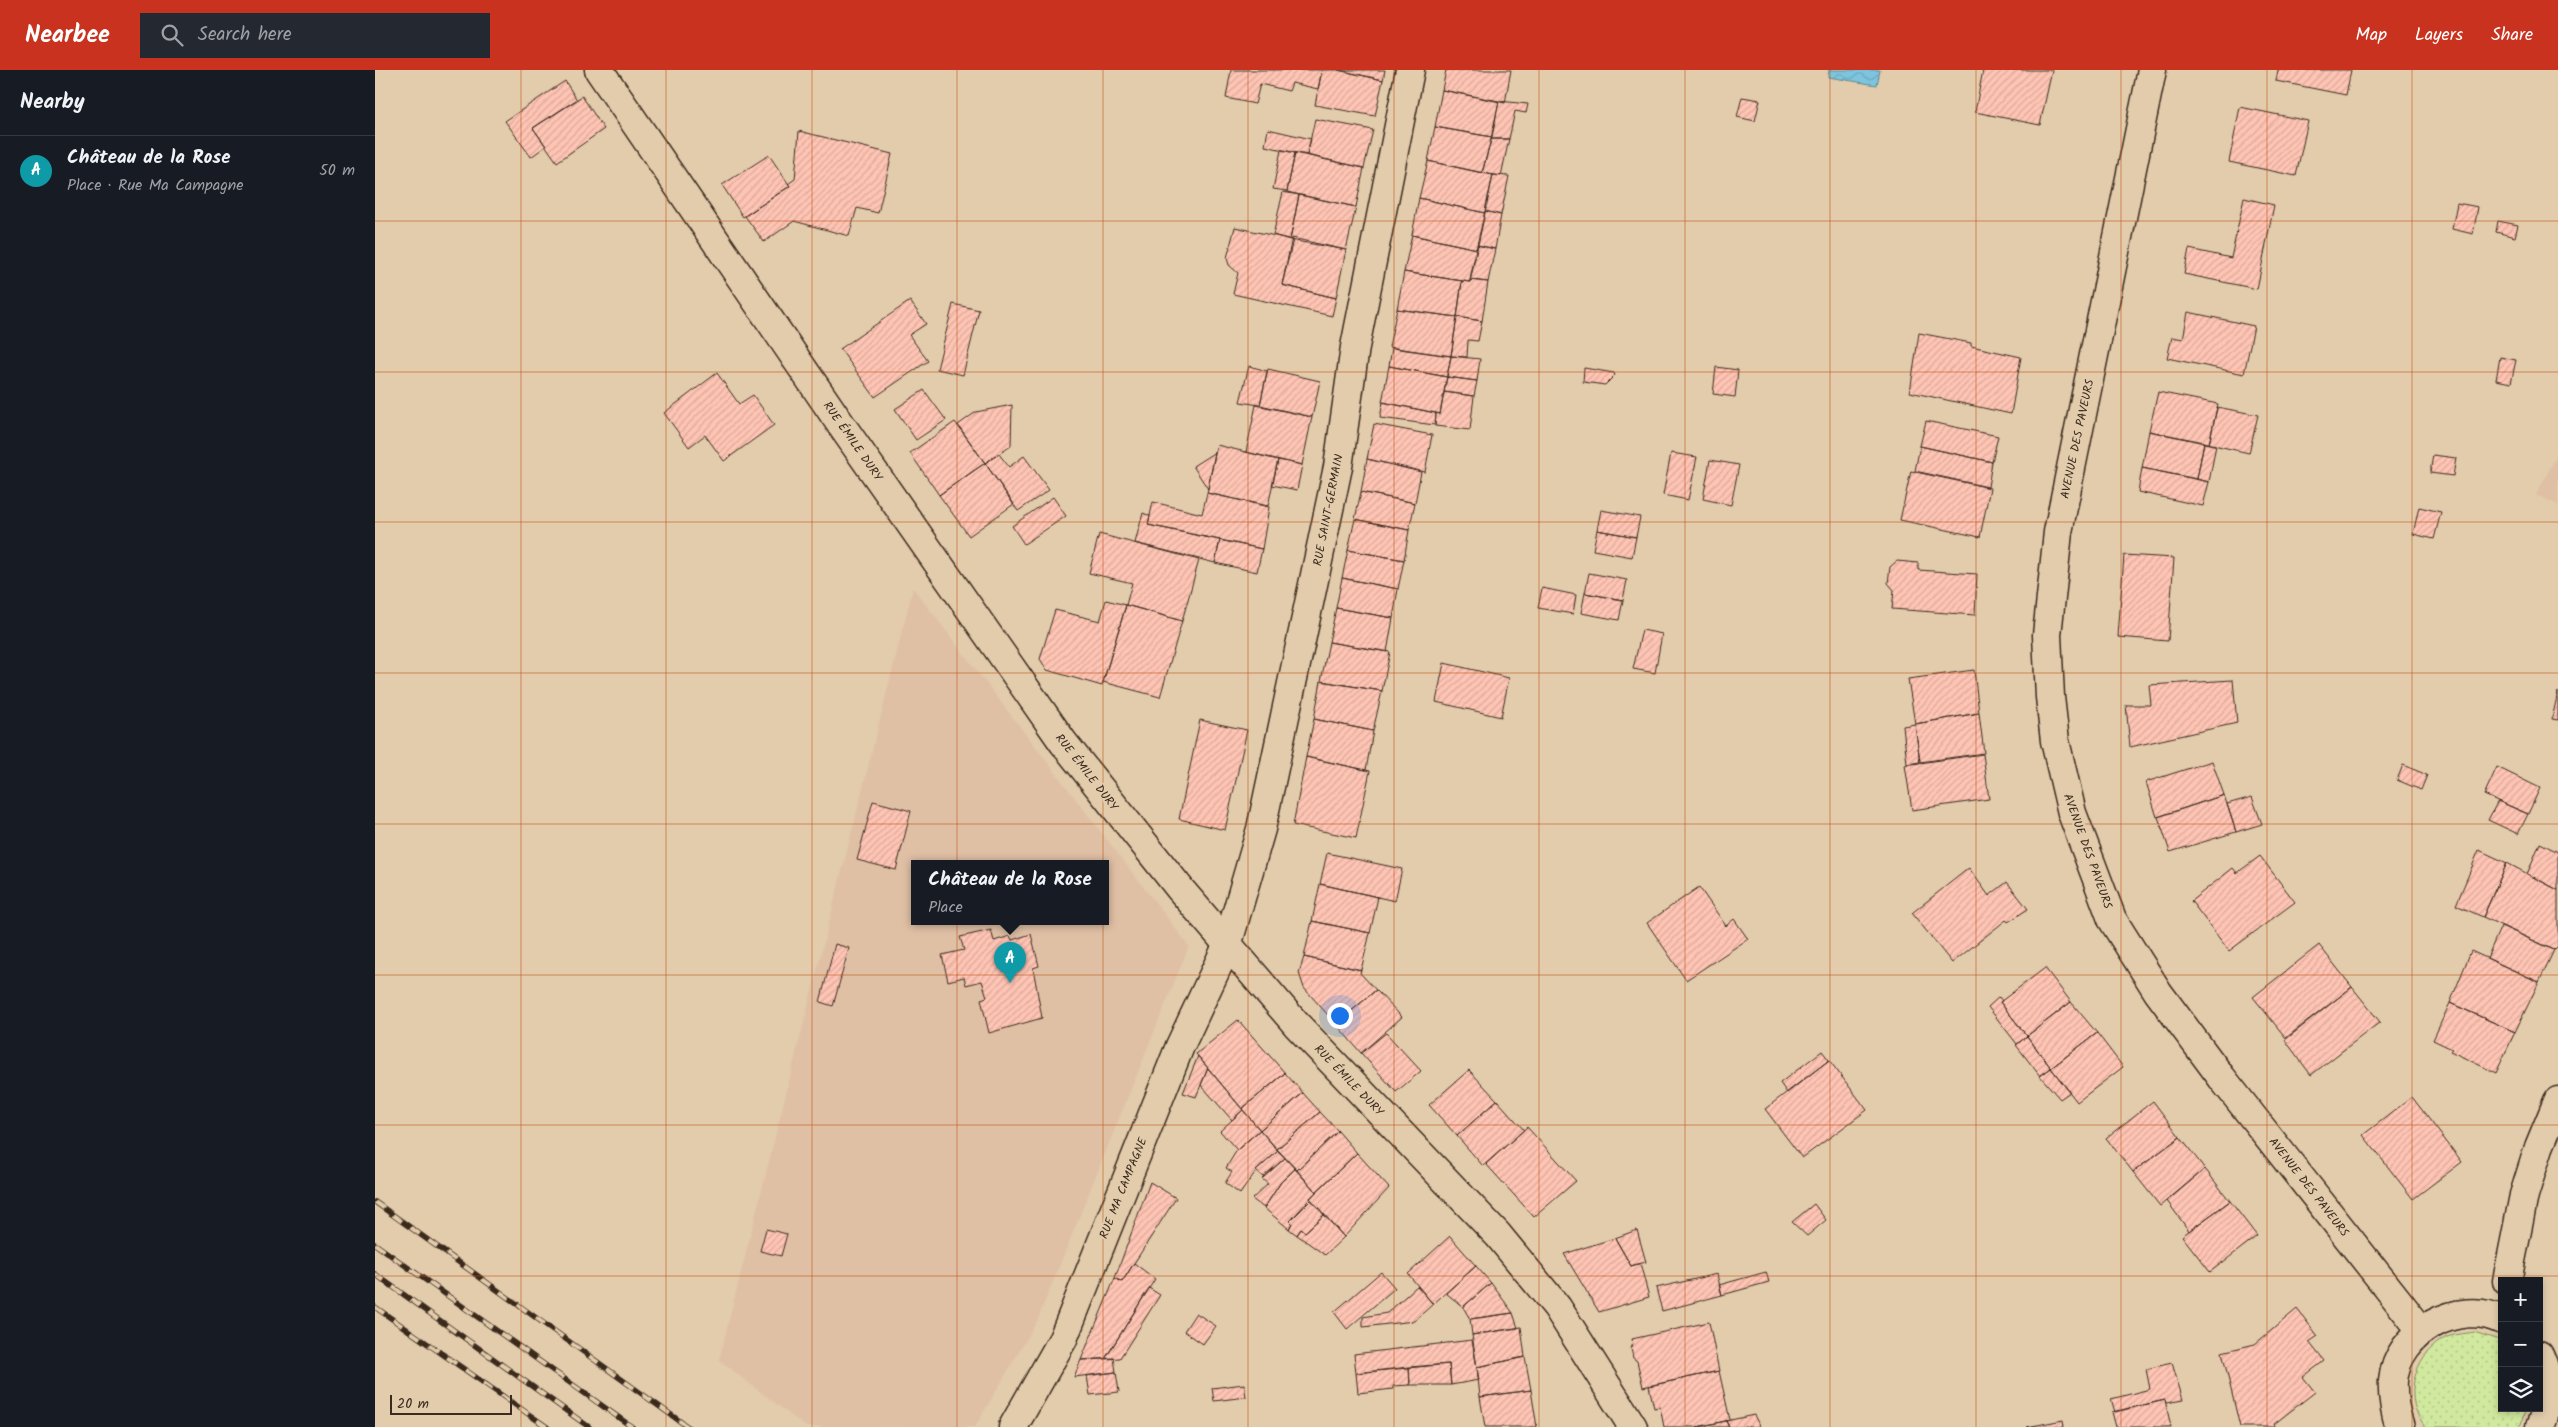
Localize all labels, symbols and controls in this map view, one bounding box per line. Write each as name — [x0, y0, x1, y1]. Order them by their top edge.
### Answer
search box — [140, 13, 490, 58]
text: Nearbee — [25, 16, 110, 55]
text: Search here — [198, 20, 292, 50]
icon: search — [158, 21, 186, 49]
text: Map — [2356, 21, 2387, 50]
text: Layers — [2415, 21, 2463, 50]
text: Share — [2491, 21, 2533, 50]
text: Nearby — [20, 86, 85, 119]
text: Château de la Rose — [67, 143, 230, 173]
text: A — [31, 158, 41, 183]
text: 50 m — [319, 158, 355, 183]
text: Place · Rue Ma Campagne — [67, 173, 244, 198]
street label: AVENUE DES PAVEURS — [2056, 377, 2100, 501]
street label: RUE ÉMILE DURY — [818, 398, 888, 486]
street label: RUE SAINT-GERMAIN — [1308, 453, 1349, 568]
street label: RUE ÉMILE DURY — [1050, 730, 1124, 816]
street label: AVENUE DES PAVEURS — [2058, 791, 2117, 912]
popup — [911, 860, 1109, 925]
text: Château de la Rose — [928, 865, 1092, 895]
text: Place — [928, 895, 963, 920]
pin: A — [994, 942, 1026, 983]
your location — [1327, 1003, 1353, 1029]
street label: RUE ÉMILE DURY — [1309, 1040, 1389, 1121]
street label: RUE MA CAMPAGNE — [1094, 1134, 1153, 1242]
street label: AVENUE DES PAVEURS — [2264, 1134, 2354, 1242]
map controls — [2498, 1277, 2543, 1412]
button: + — [2498, 1277, 2543, 1322]
button: − — [2498, 1322, 2543, 1367]
button: layers — [2498, 1367, 2543, 1412]
scale bar — [390, 1392, 513, 1415]
text: 20 m — [397, 1393, 429, 1415]

